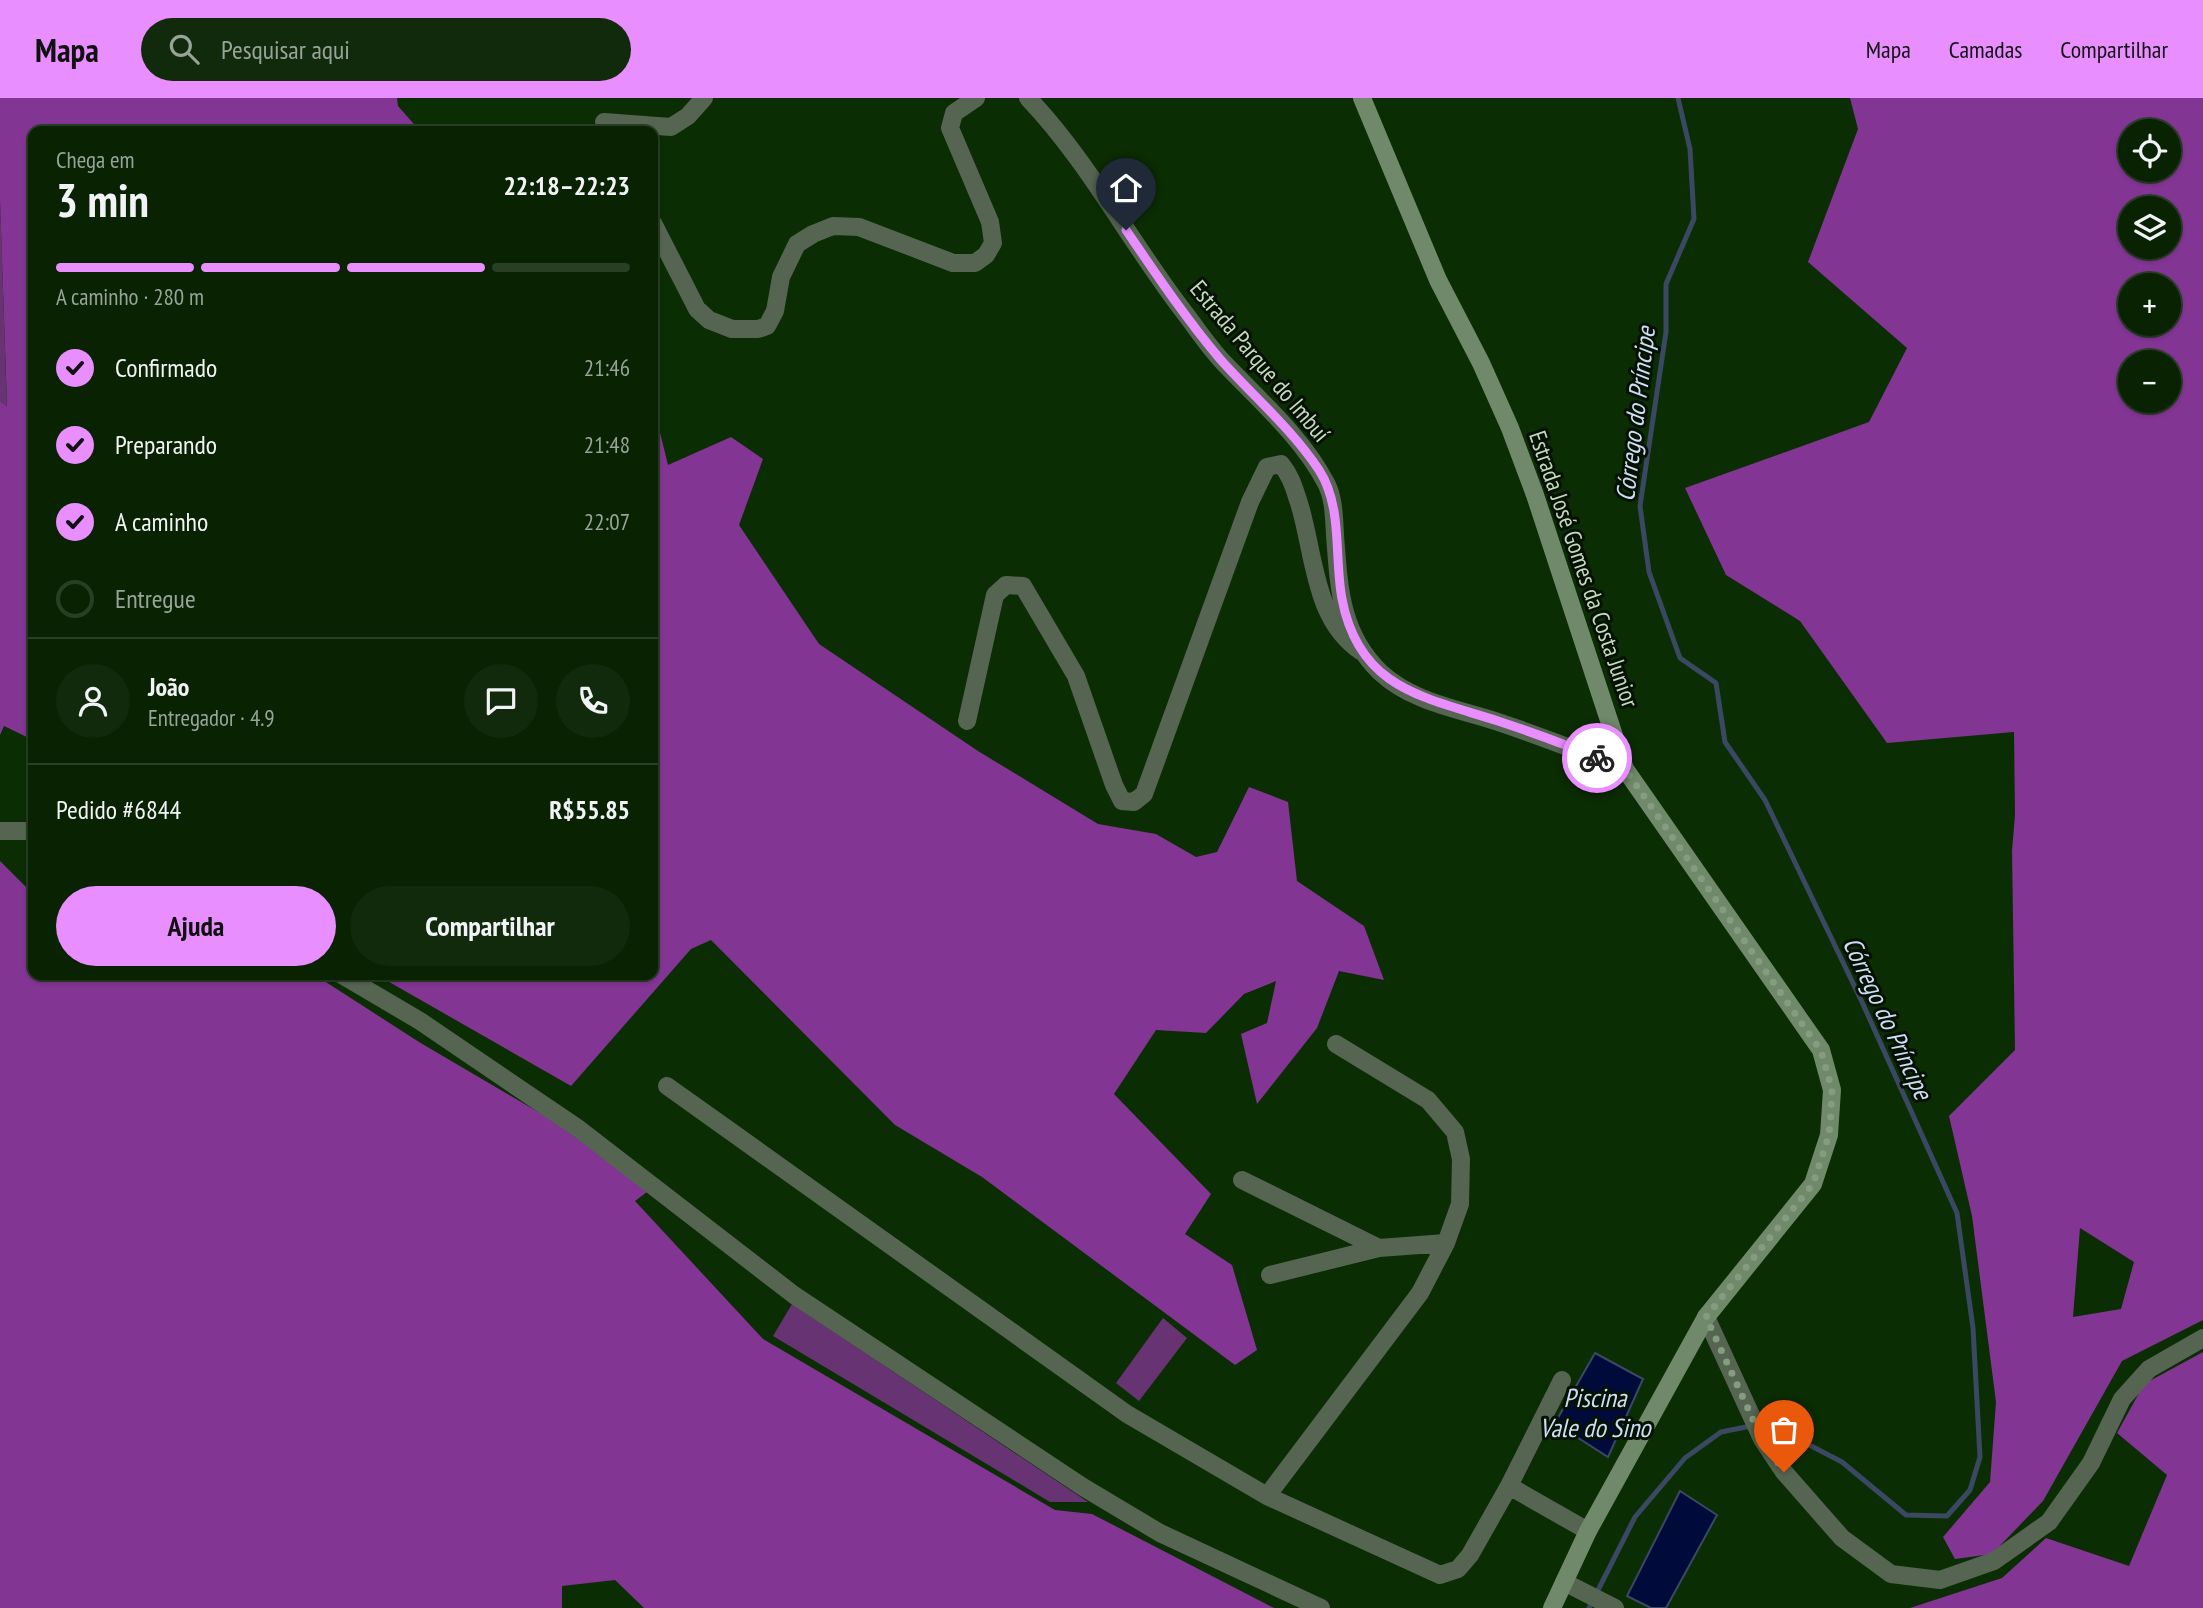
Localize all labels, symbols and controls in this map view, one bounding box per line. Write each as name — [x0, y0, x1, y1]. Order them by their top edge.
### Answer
search box — [141, 18, 631, 81]
text: Mapa — [35, 28, 99, 71]
icon: search — [165, 30, 203, 68]
text: Pesquisar aqui — [221, 33, 350, 66]
text: Mapa — [1866, 34, 1911, 65]
text: Camadas — [1949, 34, 2022, 65]
text: Compartilhar — [2060, 34, 2168, 65]
map controls — [2118, 119, 2181, 413]
button: locate — [2118, 119, 2181, 182]
text: Chega em — [56, 145, 134, 174]
pin — [1096, 158, 1156, 230]
text: 22:18–22:23 — [503, 169, 630, 202]
icon: home — [1107, 169, 1145, 207]
text: 3 min — [56, 170, 149, 230]
button: layers — [2118, 196, 2181, 259]
button: + — [2118, 273, 2181, 336]
street label: Estrada Parque do Imbuí — [1183, 274, 1337, 448]
text: A caminho · 280 m — [56, 282, 204, 311]
water label: Córrego do Príncipe — [1608, 323, 1662, 503]
icon: check — [56, 349, 94, 387]
button: − — [2118, 350, 2181, 413]
text: Confirmado — [115, 351, 217, 384]
text: 21:46 — [584, 353, 630, 382]
icon: check — [56, 426, 94, 464]
street label: Estrada José Gomes da Costa Junior — [1522, 427, 1646, 712]
text: Preparando — [115, 428, 217, 461]
text: 21:48 — [584, 430, 630, 459]
icon: check — [56, 503, 94, 541]
text: A caminho — [115, 505, 208, 538]
text: 22:07 — [584, 507, 630, 536]
text: Entregue — [115, 582, 196, 615]
button: person — [56, 664, 130, 738]
button: chat — [464, 664, 538, 738]
button: phone — [556, 664, 630, 738]
text: João — [148, 670, 189, 703]
text: Entregador · 4.9 — [148, 703, 275, 732]
courier — [1562, 723, 1632, 793]
icon: bike — [1578, 739, 1616, 777]
text: Pedido #6844 — [56, 793, 181, 826]
text: R$55.85 — [549, 793, 630, 826]
button: Ajuda — [56, 886, 336, 966]
button: Compartilhar — [350, 886, 630, 966]
water label: Córrego do Príncipe — [1836, 932, 1941, 1106]
water label: Piscina Vale do Sino — [1539, 1381, 1652, 1444]
pin — [1754, 1400, 1814, 1472]
icon: bag — [1765, 1411, 1803, 1449]

